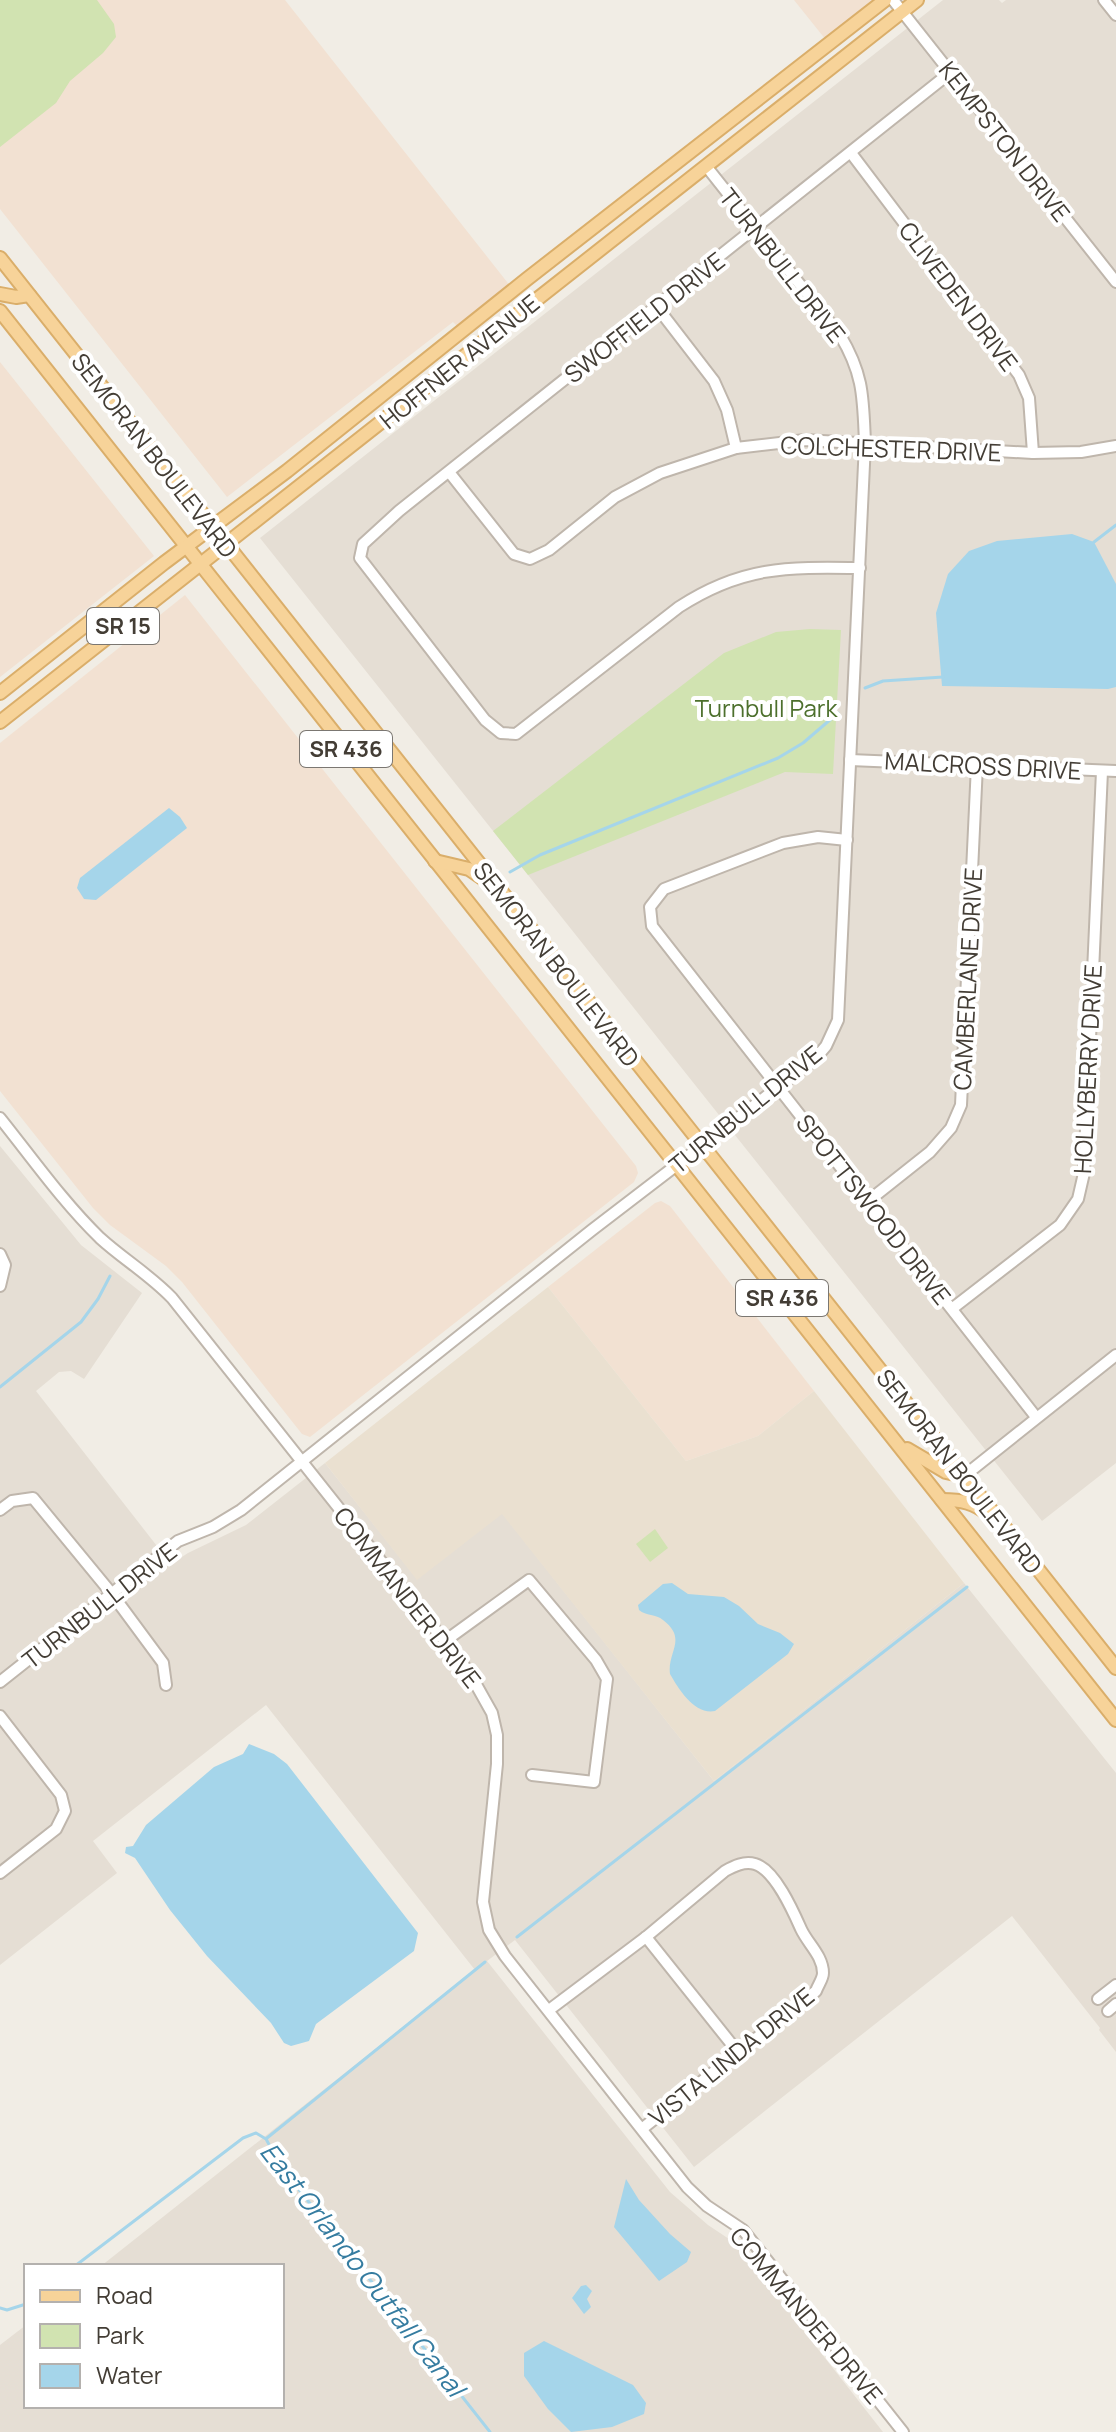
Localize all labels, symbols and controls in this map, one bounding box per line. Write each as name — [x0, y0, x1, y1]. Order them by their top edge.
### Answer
street label: KEMPSTON DRIVE — [932, 54, 1078, 228]
street label: TURNBULL DRIVE — [712, 181, 854, 349]
street label: CLIVEDEN DRIVE — [892, 214, 1026, 378]
street label: SWOFFIELD DRIVE — [557, 244, 731, 390]
street label: HOFFNER AVENUE — [372, 286, 546, 436]
street label: SEMORAN BOULEVARD — [65, 346, 245, 564]
street label: COLCHESTER DRIVE — [780, 428, 1002, 468]
road number: SR 15 — [87, 608, 159, 644]
park label: Turnbull Park — [695, 691, 838, 724]
road number: SR 436 — [300, 731, 392, 767]
street label: MALCROSS DRIVE — [884, 743, 1082, 787]
street label: SEMORAN BOULEVARD — [467, 855, 647, 1073]
street label: CAMBERLANE DRIVE — [945, 867, 989, 1091]
street label: HOLLYBERRY DRIVE — [1065, 963, 1109, 1175]
street label: TURNBULL DRIVE — [662, 1037, 828, 1181]
street label: SPOTTSWOOD DRIVE — [789, 1107, 959, 1311]
road number: SR 436 — [736, 1280, 828, 1316]
street label: SEMORAN BOULEVARD — [870, 1362, 1050, 1580]
street label: COMMANDER DRIVE — [327, 1500, 489, 1694]
street label: TURNBULL DRIVE — [15, 1534, 183, 1676]
street label: VISTA LINDA DRIVE — [641, 1979, 821, 2133]
water label: East Orlando Outfall Canal — [253, 2135, 475, 2406]
street label: COMMANDER DRIVE — [723, 2220, 891, 2410]
legend — [24, 2264, 284, 2408]
text: Road — [96, 2278, 153, 2311]
text: Park — [96, 2318, 145, 2351]
text: Water — [96, 2358, 163, 2391]

